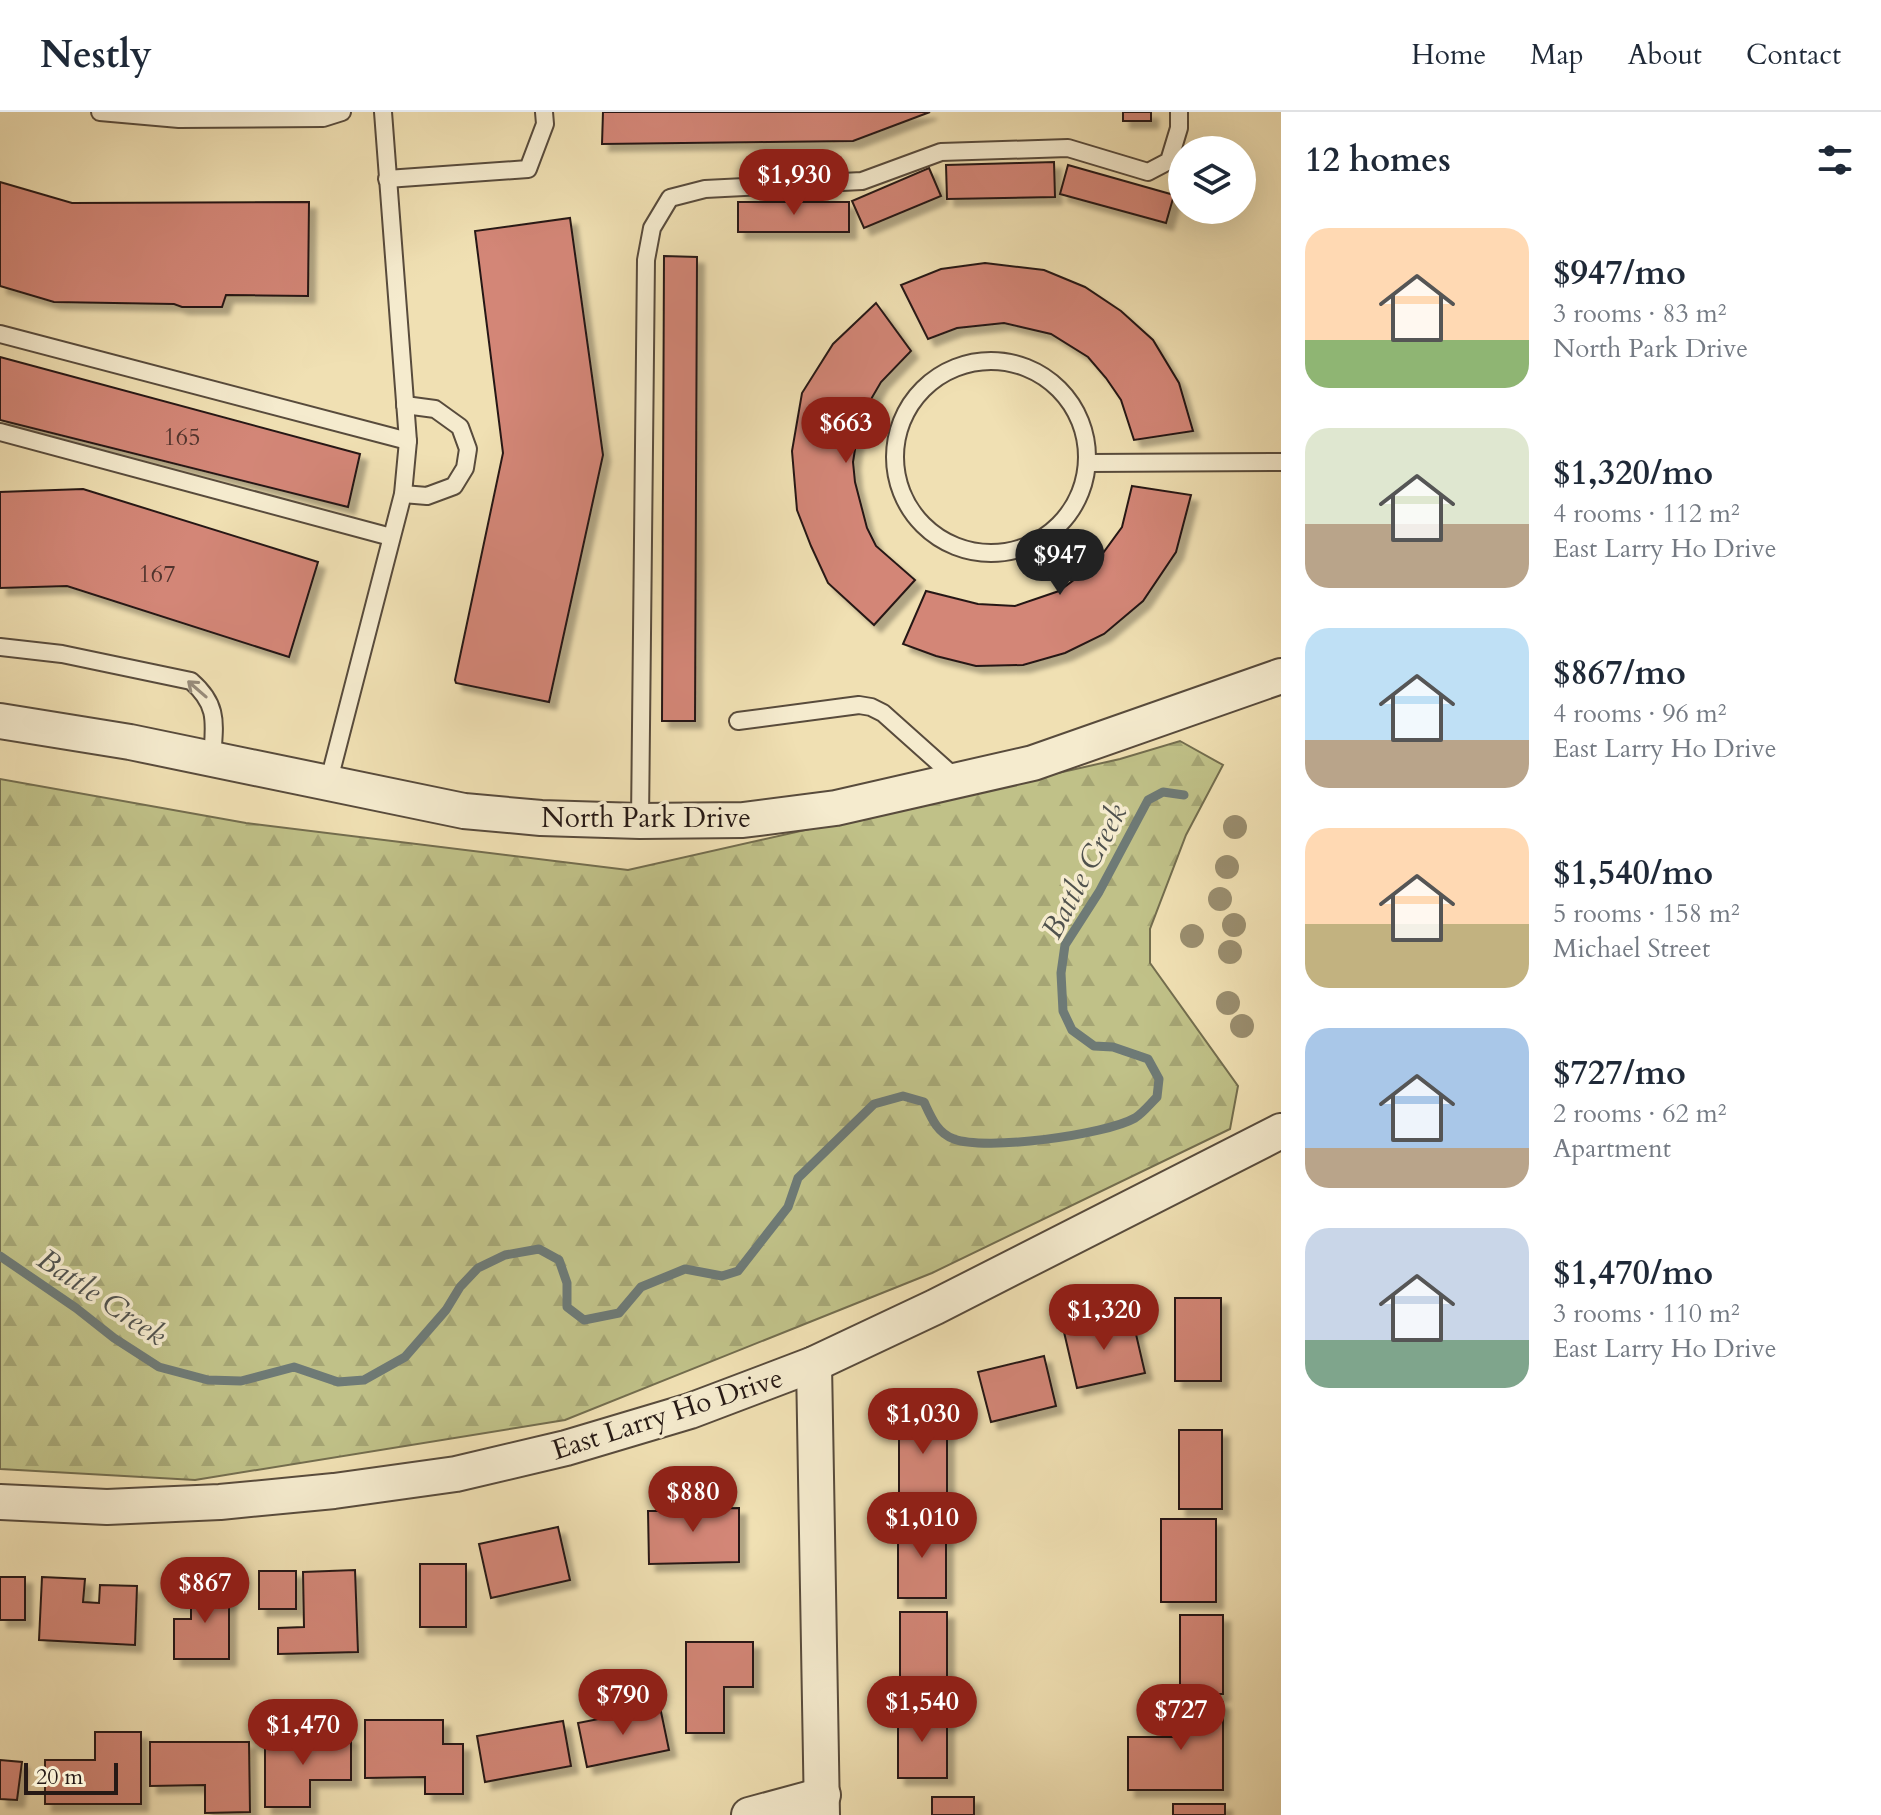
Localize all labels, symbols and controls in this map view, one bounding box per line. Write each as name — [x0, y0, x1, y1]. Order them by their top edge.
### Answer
text: Nestly — [40, 29, 152, 81]
text: Home — [1411, 36, 1486, 74]
text: Map — [1530, 36, 1584, 74]
text: About — [1628, 36, 1702, 74]
text: Contact — [1746, 36, 1841, 74]
map controls — [1168, 136, 1256, 224]
button: layers — [1168, 136, 1256, 224]
text: 12 homes — [1305, 137, 1451, 183]
icon: filters — [1813, 138, 1857, 182]
pin: $1,930 — [729, 149, 859, 217]
text: $1,930 — [757, 157, 831, 192]
text: $947/mo — [1553, 250, 1686, 296]
icon: home — [1369, 260, 1465, 356]
text: 3 rooms · 83 m² — [1553, 296, 1726, 331]
text: North Park Drive — [1553, 331, 1748, 366]
pin: $663 — [799, 397, 893, 465]
text: $663 — [819, 405, 873, 440]
house number: 165 — [164, 421, 200, 454]
text: $1,320/mo — [1553, 450, 1713, 496]
icon: home — [1369, 460, 1465, 556]
text: 4 rooms · 112 m² — [1553, 496, 1740, 531]
pin: $947 — [1013, 529, 1107, 597]
text: East Larry Ho Drive — [1553, 531, 1776, 566]
text: $947 — [1033, 537, 1087, 572]
house number: 167 — [139, 558, 175, 591]
text: $867/mo — [1553, 650, 1686, 696]
icon: home — [1369, 660, 1465, 756]
one-way arrow — [187, 680, 208, 699]
text: 4 rooms · 96 m² — [1553, 696, 1726, 731]
text: East Larry Ho Drive — [1553, 731, 1776, 766]
water label: Battle Creek — [1032, 796, 1137, 946]
street label: North Park Drive — [541, 799, 751, 837]
text: $1,540/mo — [1553, 850, 1713, 896]
icon: home — [1369, 860, 1465, 956]
text: 5 rooms · 158 m² — [1553, 896, 1740, 931]
text: Michael Street — [1553, 931, 1710, 966]
text: $727/mo — [1553, 1050, 1686, 1096]
icon: home — [1369, 1060, 1465, 1156]
text: 2 rooms · 62 m² — [1553, 1096, 1726, 1131]
text: Apartment — [1553, 1131, 1671, 1166]
water label: Battle Creek — [29, 1239, 174, 1356]
text: $1,470/mo — [1553, 1250, 1713, 1296]
icon: home — [1369, 1260, 1465, 1356]
pin: $1,320 — [1039, 1284, 1169, 1352]
text: $1,320 — [1067, 1292, 1141, 1327]
text: 3 rooms · 110 m² — [1553, 1296, 1740, 1331]
text: East Larry Ho Drive — [1553, 1331, 1776, 1366]
street label: East Larry Ho Drive — [547, 1359, 788, 1469]
pin: $1,030 — [858, 1388, 988, 1456]
text: $1,030 — [886, 1396, 960, 1431]
pin: $880 — [646, 1466, 740, 1534]
text: $880 — [666, 1474, 720, 1509]
pin: $1,010 — [857, 1492, 987, 1560]
text: $1,010 — [885, 1500, 959, 1535]
pin: $867 — [158, 1557, 252, 1625]
text: $867 — [178, 1565, 232, 1600]
pin: $790 — [576, 1669, 670, 1737]
pin: $1,540 — [857, 1676, 987, 1744]
text: $790 — [596, 1677, 650, 1712]
text: $1,540 — [885, 1684, 959, 1719]
pin: $727 — [1134, 1684, 1228, 1752]
text: $727 — [1154, 1692, 1208, 1727]
pin: $1,470 — [238, 1699, 368, 1767]
text: $1,470 — [266, 1707, 340, 1742]
scale bar — [24, 1759, 118, 1795]
text: 20 m — [36, 1762, 83, 1792]

